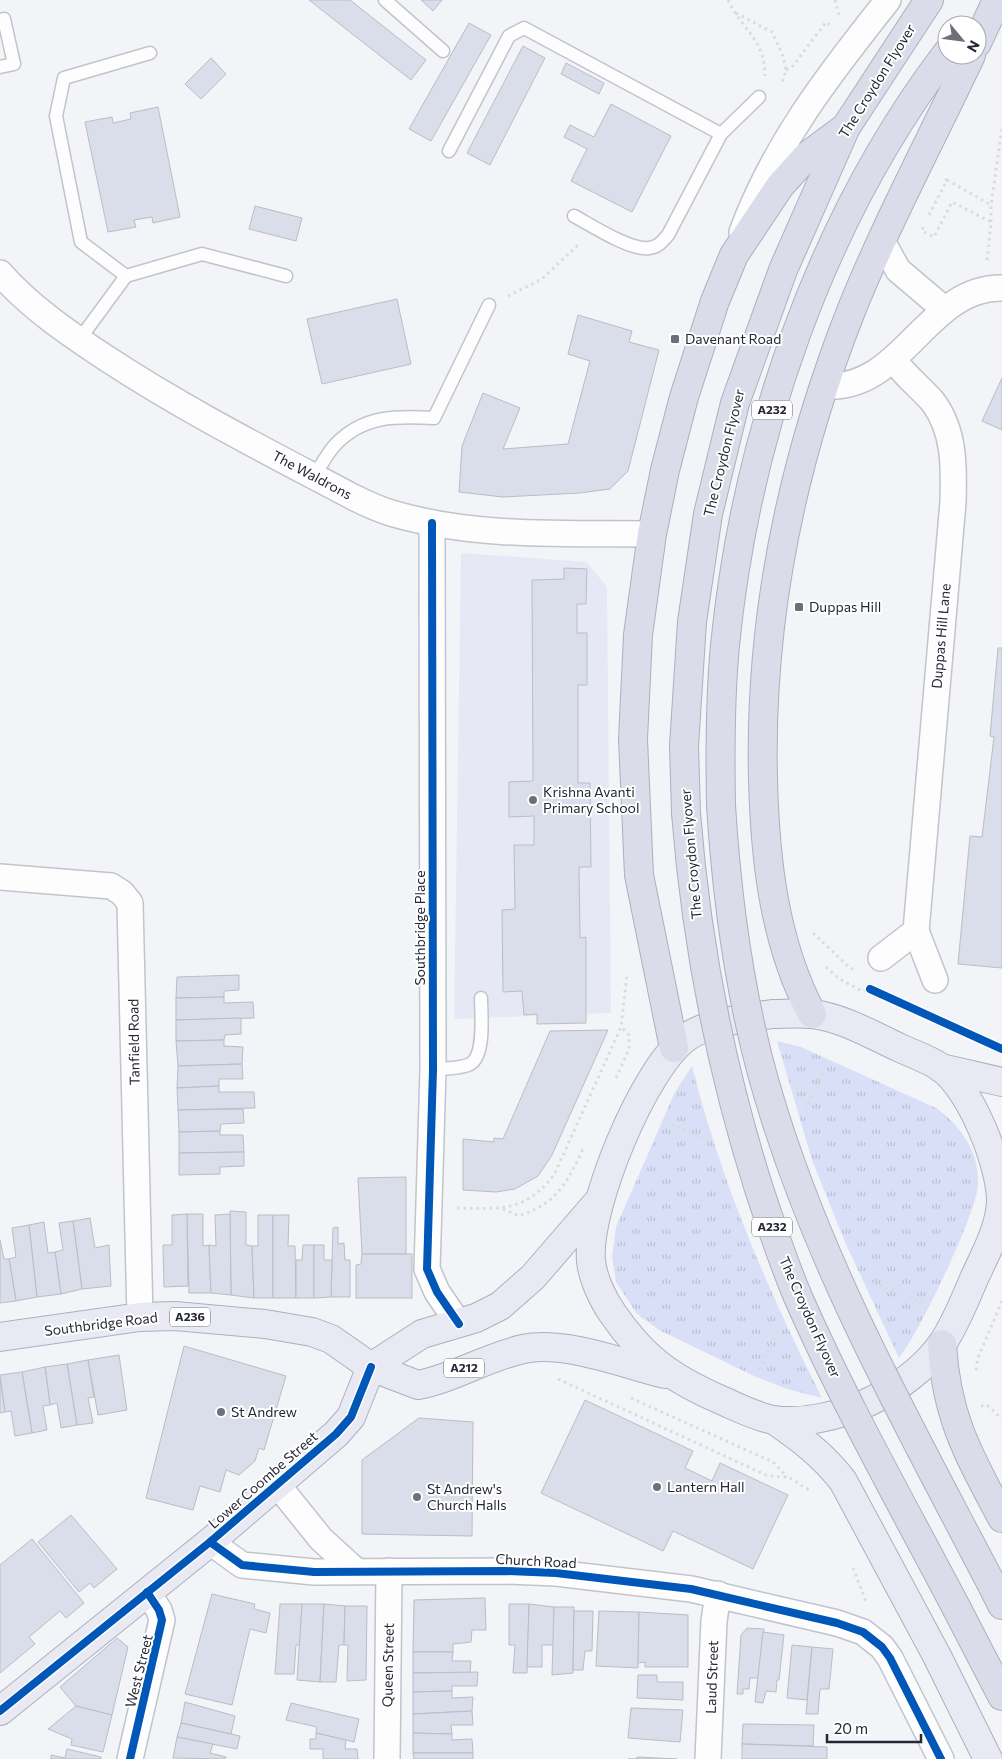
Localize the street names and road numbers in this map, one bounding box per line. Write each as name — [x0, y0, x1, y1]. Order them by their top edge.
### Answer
street label: The Croydon Flyover — [835, 20, 919, 141]
street label: The Croydon Flyover — [699, 387, 748, 518]
road number: A232 — [752, 400, 792, 420]
street label: The Waldrons — [270, 446, 355, 503]
street label: Duppas Hill Lane — [927, 583, 954, 689]
street label: The Croydon Flyover — [676, 788, 705, 920]
street label: Southbridge Place — [411, 870, 428, 986]
street label: Tanfield Road — [124, 999, 143, 1085]
road number: A232 — [752, 1218, 792, 1236]
street label: The Croydon Flyover — [776, 1254, 845, 1380]
street label: Southbridge Road — [43, 1308, 159, 1339]
road number: A236 — [170, 1308, 210, 1326]
road number: A212 — [444, 1359, 484, 1378]
street label: Lower Coombe Street — [205, 1427, 321, 1532]
street label: Church Road — [495, 1550, 577, 1571]
street label: Queen Street — [378, 1622, 397, 1707]
street label: West Street — [121, 1632, 156, 1709]
street label: Laud Street — [702, 1640, 721, 1714]

